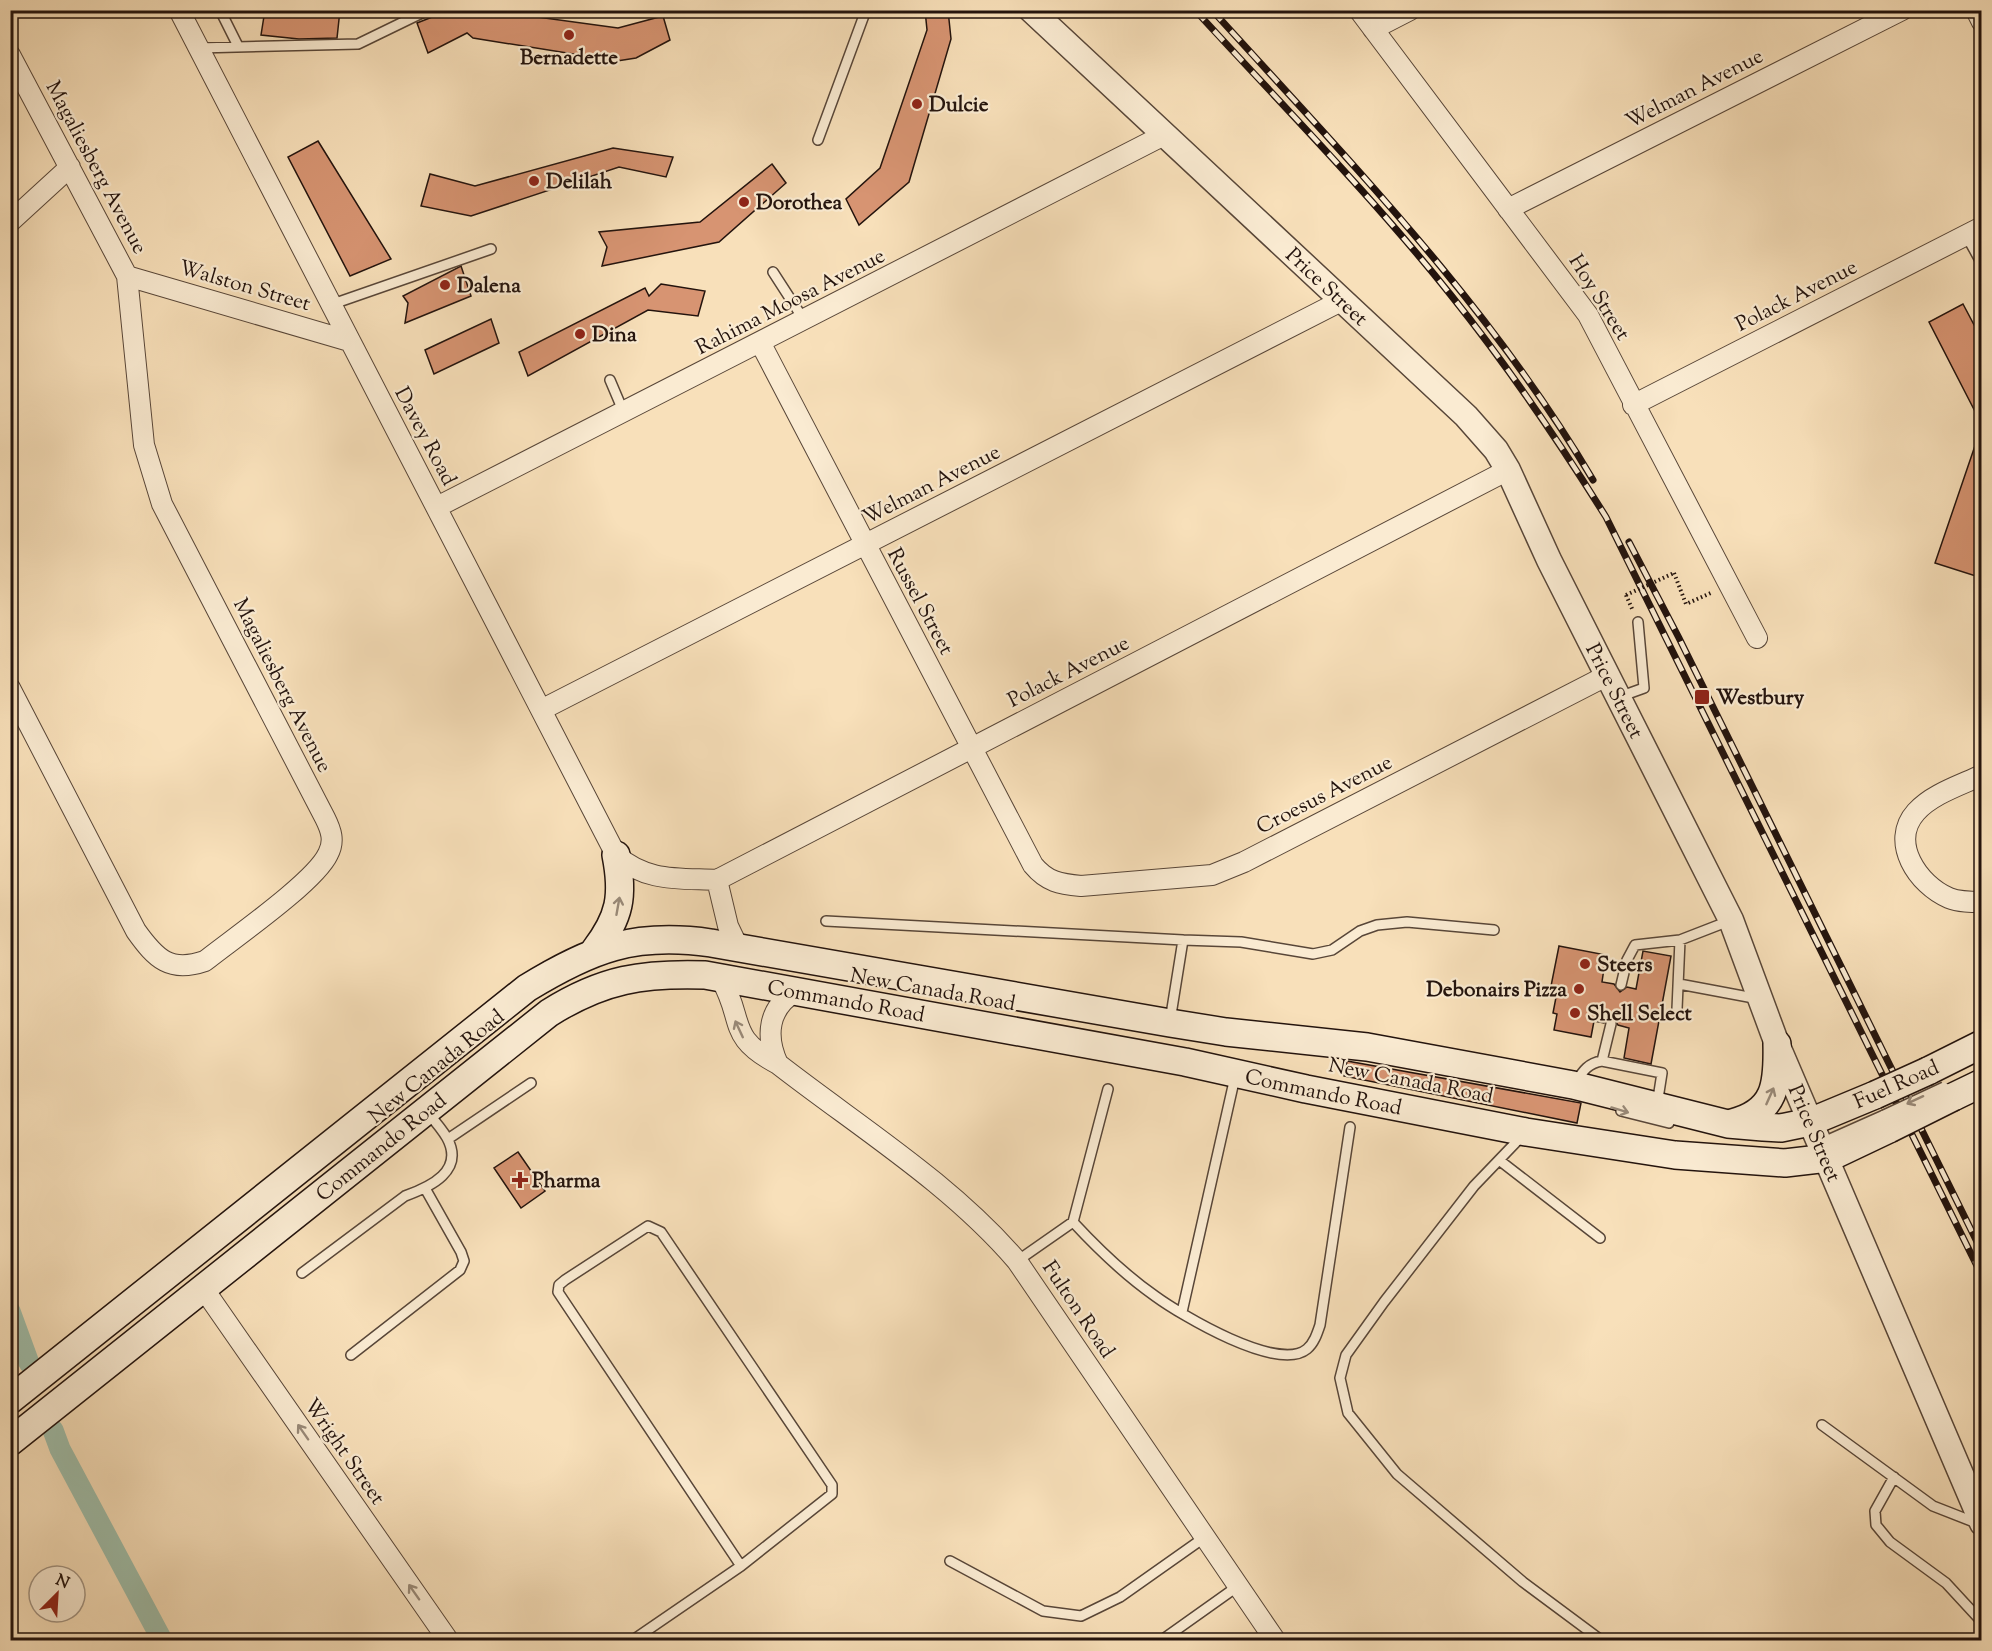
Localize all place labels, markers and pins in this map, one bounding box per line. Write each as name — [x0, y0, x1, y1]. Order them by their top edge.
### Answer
marker: Bernadette — [562, 28, 576, 42]
place label: Bernadette — [520, 44, 618, 74]
place label: Dulcie — [929, 91, 989, 121]
marker: Dulcie — [910, 97, 924, 111]
place label: Delilah — [546, 168, 613, 198]
marker: Delilah — [527, 174, 541, 188]
place label: Dorothea — [756, 189, 842, 219]
marker: Dorothea — [737, 195, 751, 209]
place label: Dalena — [457, 272, 521, 302]
marker: Dalena — [438, 278, 452, 292]
place label: Dina — [592, 321, 637, 351]
marker: Dina — [573, 327, 587, 341]
place label: Westbury — [1716, 684, 1805, 714]
marker: Westbury — [1693, 688, 1711, 706]
place label: Steers — [1597, 951, 1652, 981]
marker: Steers — [1578, 957, 1592, 971]
place label: Debonairs Pizza — [1426, 976, 1567, 1006]
marker: Debonairs Pizza — [1572, 982, 1586, 996]
place label: Shell Select — [1587, 1000, 1693, 1030]
marker: Shell Select — [1568, 1006, 1582, 1020]
place label: Pharma — [532, 1167, 601, 1197]
marker: Pharma — [513, 1173, 527, 1187]

